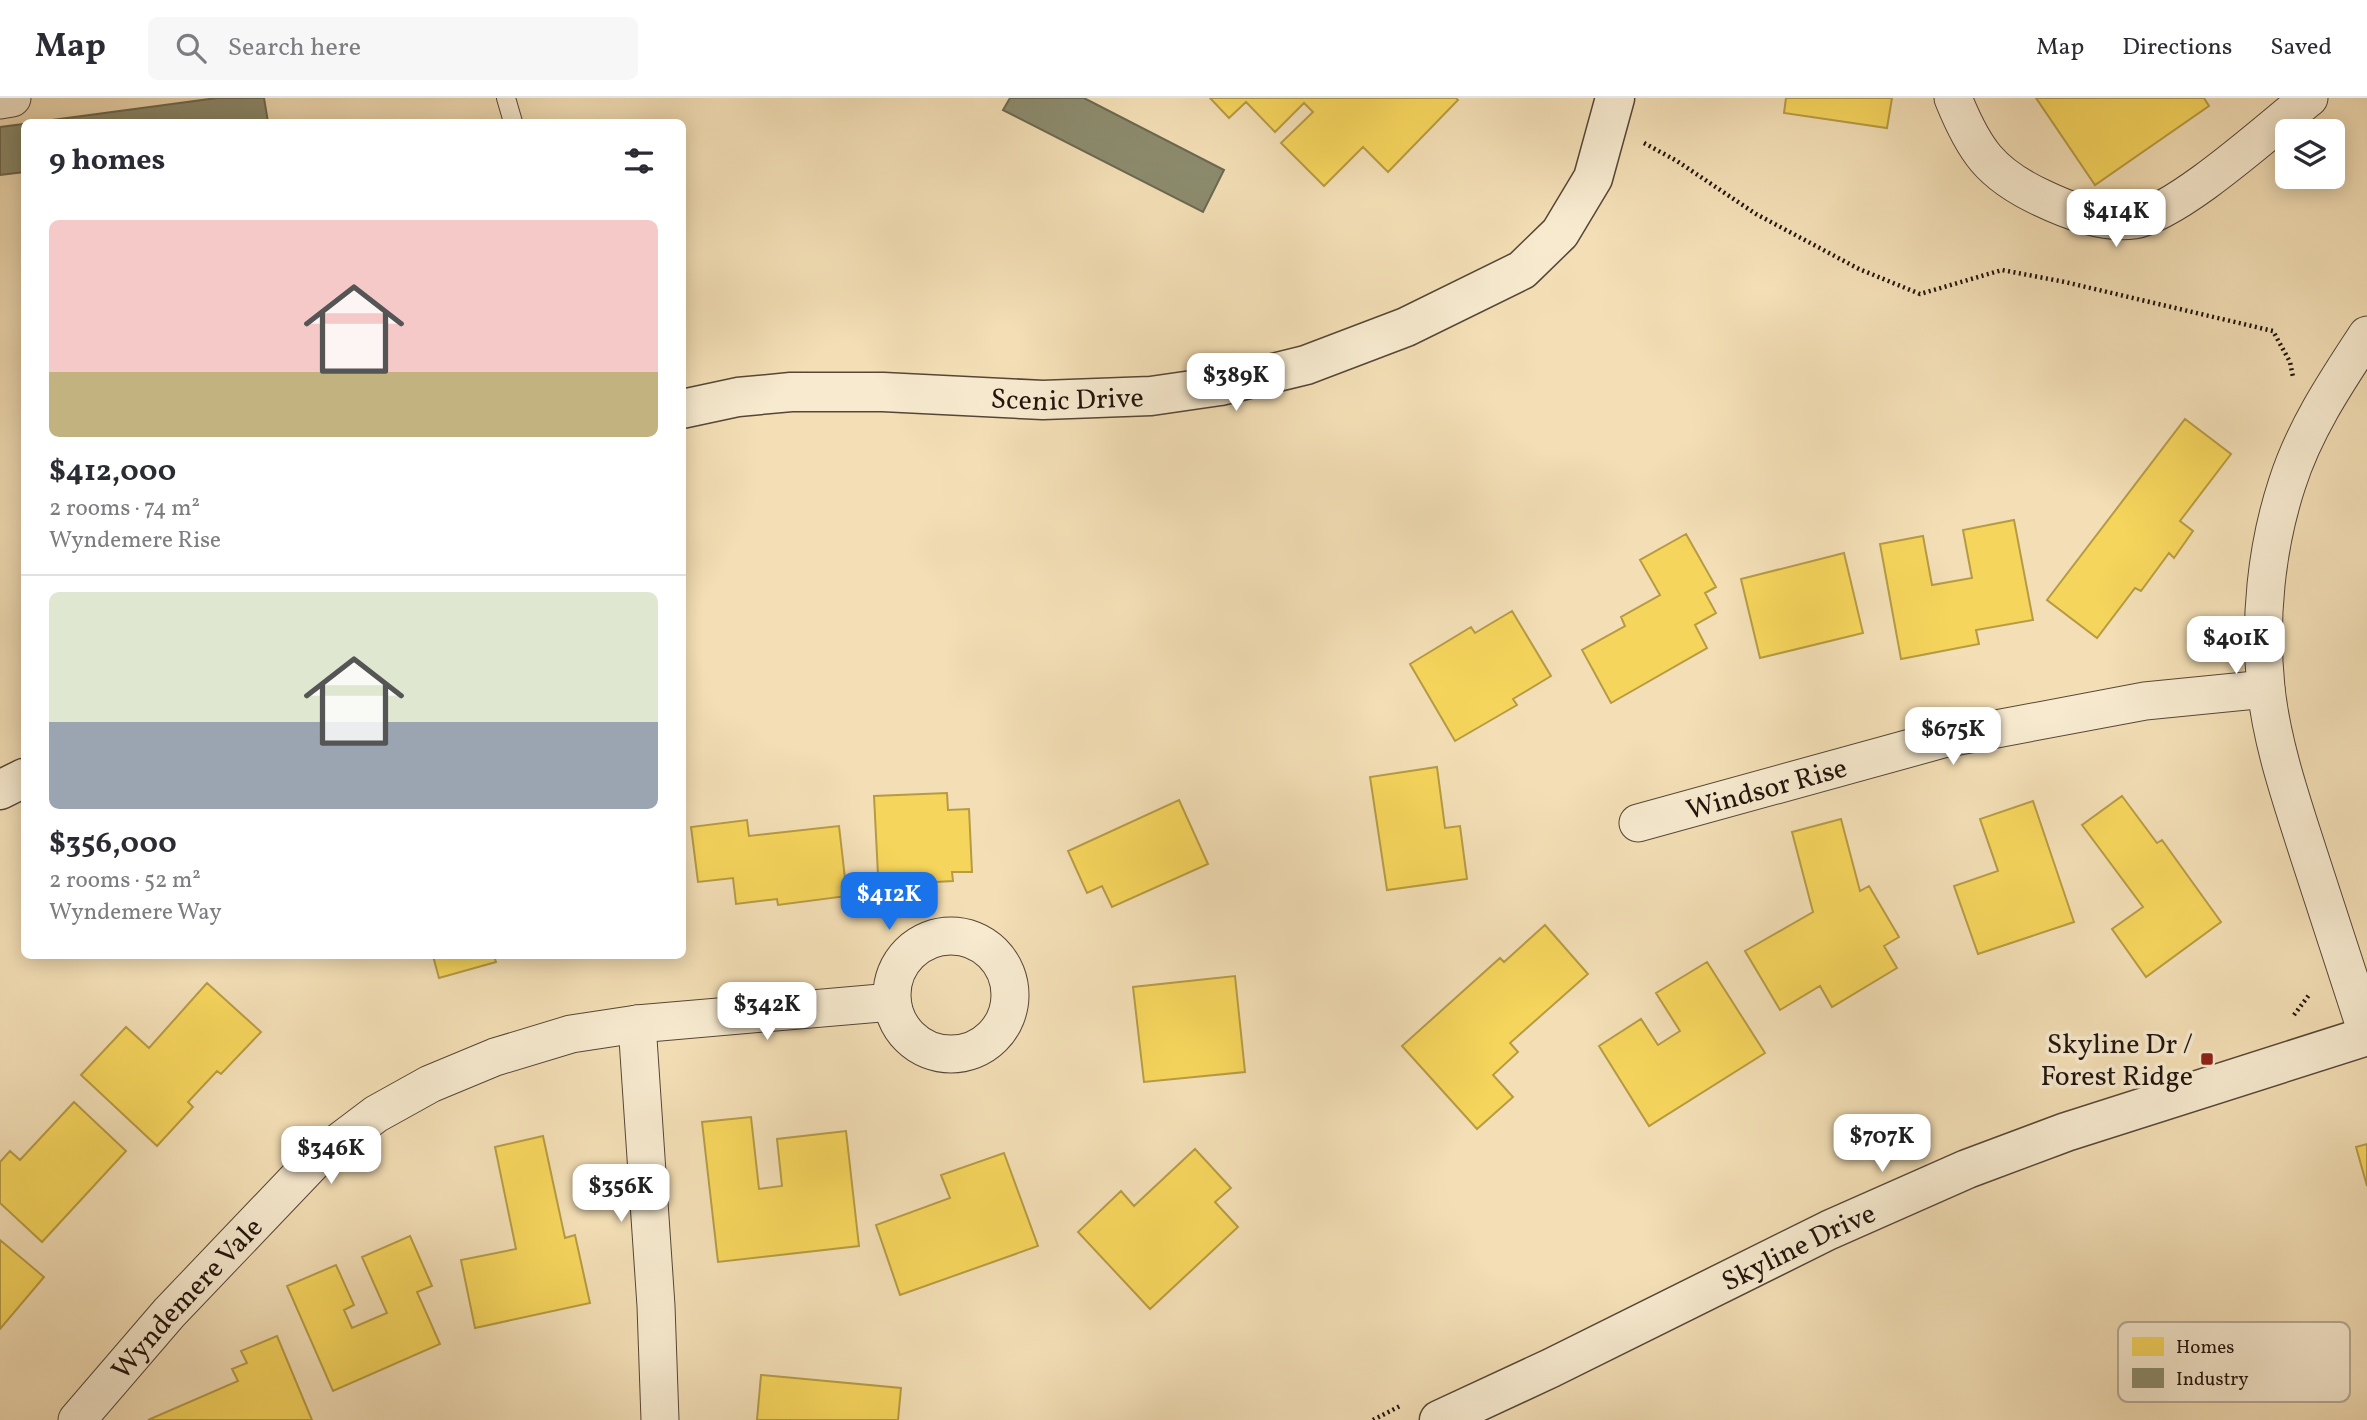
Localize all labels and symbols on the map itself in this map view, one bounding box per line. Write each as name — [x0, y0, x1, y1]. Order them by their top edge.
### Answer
pin: $414K — [2067, 190, 2165, 249]
pin: $389K — [1187, 354, 1285, 413]
street label: Scenic Drive — [990, 379, 1145, 422]
pin: $401K — [2187, 616, 2285, 676]
pin: $675K — [1904, 708, 2002, 767]
street label: Windsor Rise — [1682, 749, 1852, 831]
pin: $412K — [840, 872, 938, 932]
pin: $342K — [718, 982, 816, 1042]
place label: Skyline Dr / Forest Ridge — [2040, 1026, 2193, 1097]
marker: Skyline Dr / Forest Ridge — [2199, 1051, 2215, 1067]
pin: $707K — [1833, 1114, 1931, 1174]
pin: $346K — [282, 1126, 380, 1186]
pin: $356K — [572, 1164, 670, 1224]
street label: Skyline Drive — [1716, 1195, 1882, 1302]
street label: Wyndemere Vale — [103, 1209, 273, 1389]
legend — [2118, 1322, 2350, 1402]
text: Homes — [2176, 1335, 2234, 1361]
text: Industry — [2176, 1367, 2249, 1393]

